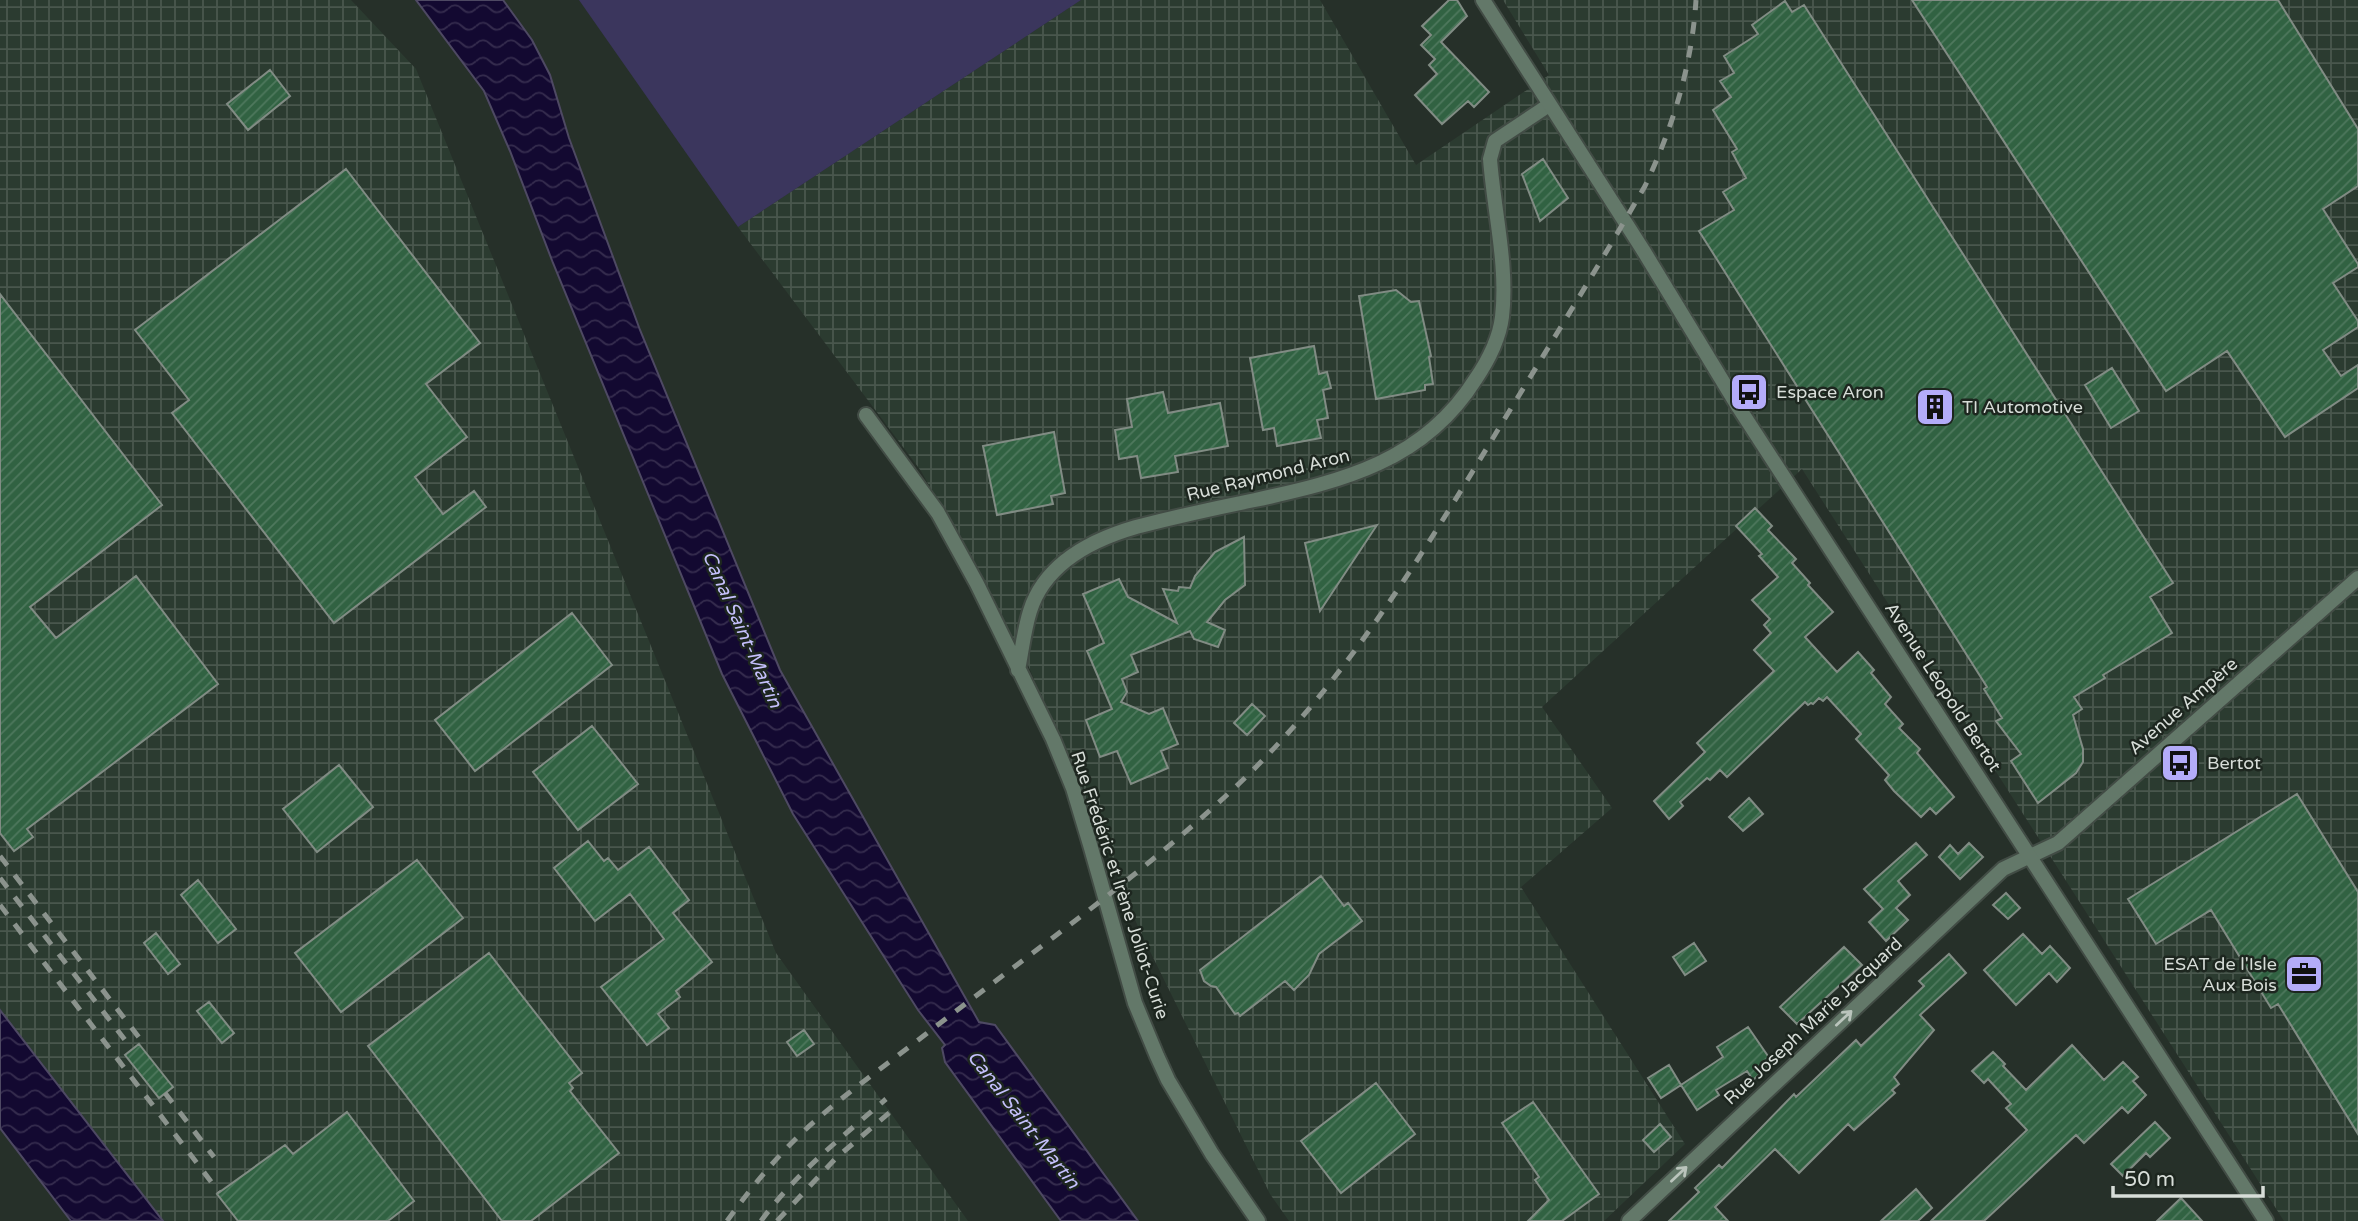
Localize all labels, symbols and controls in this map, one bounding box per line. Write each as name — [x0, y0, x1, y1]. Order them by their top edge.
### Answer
bus stop icon: Espace Aron — [1728, 371, 1770, 413]
place label: Espace Aron — [1776, 381, 1884, 403]
building icon: TI Automotive — [1914, 386, 1956, 428]
place label: TI Automotive — [1962, 396, 2083, 418]
street label: Rue Raymond Aron — [1184, 444, 1352, 506]
water label: Canal Saint-Martin — [698, 548, 787, 712]
street label: Avenue Léopold Bertot — [1880, 598, 2006, 776]
street label: Avenue Ampère — [2124, 653, 2242, 759]
bus stop icon: Bertot — [2159, 742, 2201, 784]
street label: Rue Frédéric et Irène Joliot-Curie — [1066, 748, 1174, 1022]
place label: Bertot — [2207, 752, 2261, 774]
street label: Rue Joseph Marie Jacquard — [1719, 932, 1907, 1110]
place label: ESAT de l'Isle Aux Bois — [2164, 953, 2277, 996]
office icon: ESAT de l'Isle Aux Bois — [2283, 953, 2325, 995]
one-way arrow — [1835, 1010, 1852, 1027]
water label: Canal Saint-Martin — [962, 1046, 1084, 1193]
scale bar — [2113, 1154, 2264, 1198]
one-way arrow — [1670, 1166, 1687, 1183]
text: 50 m — [2124, 1167, 2175, 1192]

